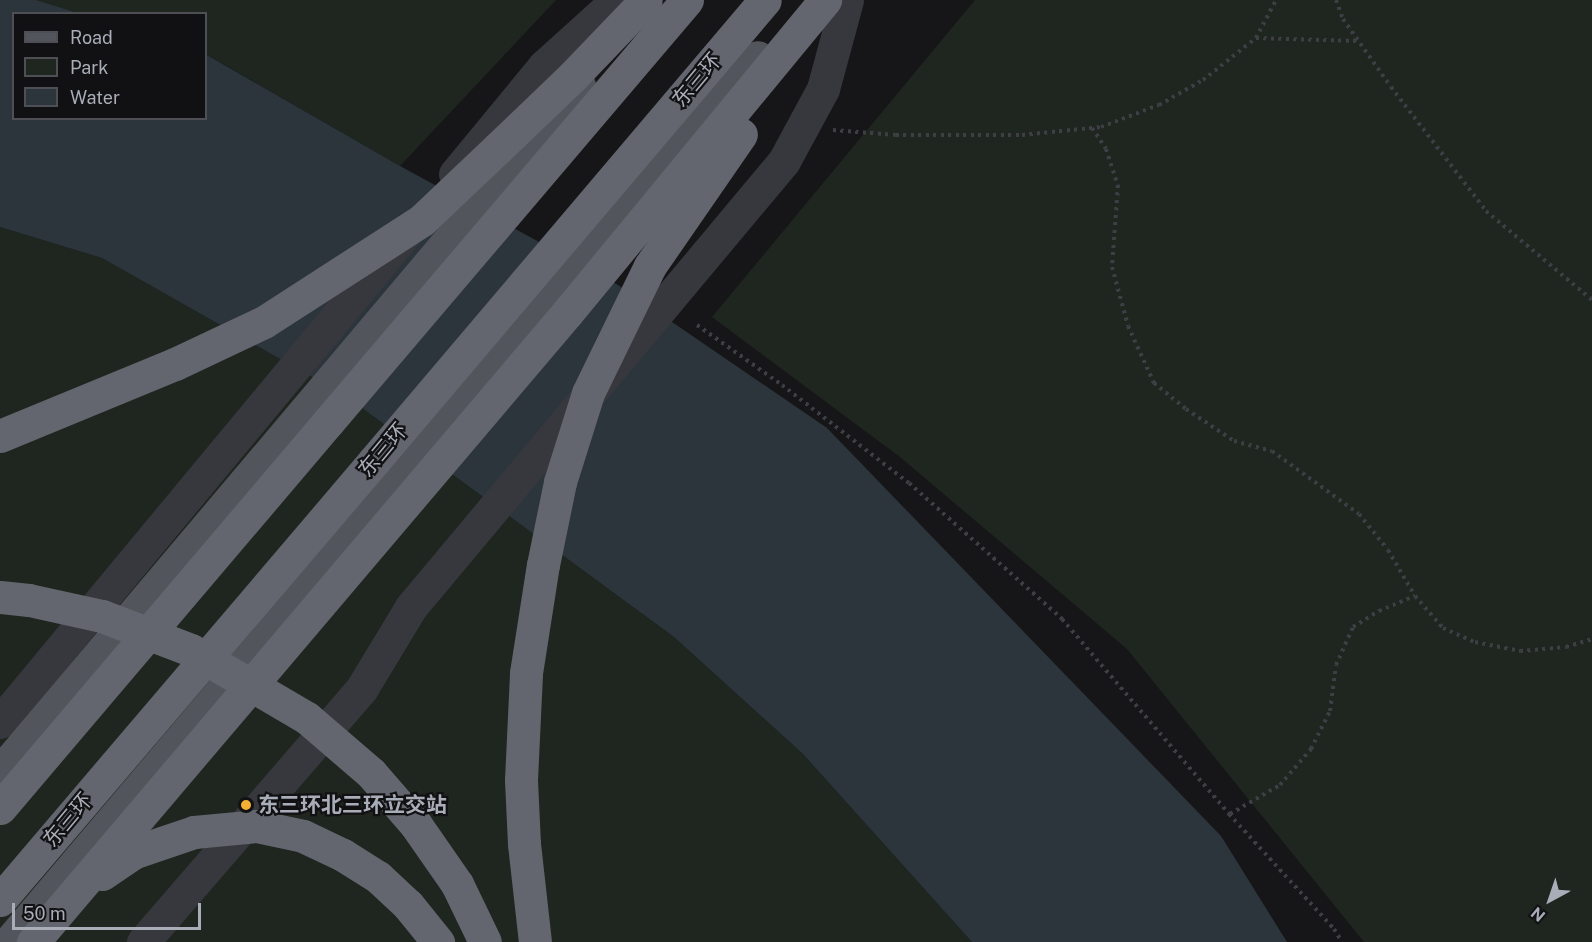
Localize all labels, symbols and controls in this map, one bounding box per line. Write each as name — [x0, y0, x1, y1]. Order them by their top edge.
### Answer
legend — [12, 12, 207, 120]
text: Road — [70, 27, 113, 48]
street label: 东三环 — [667, 48, 727, 112]
text: Park — [70, 57, 108, 78]
text: Water — [70, 87, 120, 108]
street label: 东三环 — [353, 418, 413, 482]
street label: 东三环 — [38, 788, 98, 852]
place label: 东三环北三环立交站 — [258, 792, 447, 818]
marker: 东三环北三环立交站 — [239, 798, 253, 812]
north arrow — [1520, 870, 1580, 930]
scale bar — [15, 891, 204, 929]
text: 50 m — [23, 903, 66, 924]
text: N — [1527, 903, 1549, 925]

